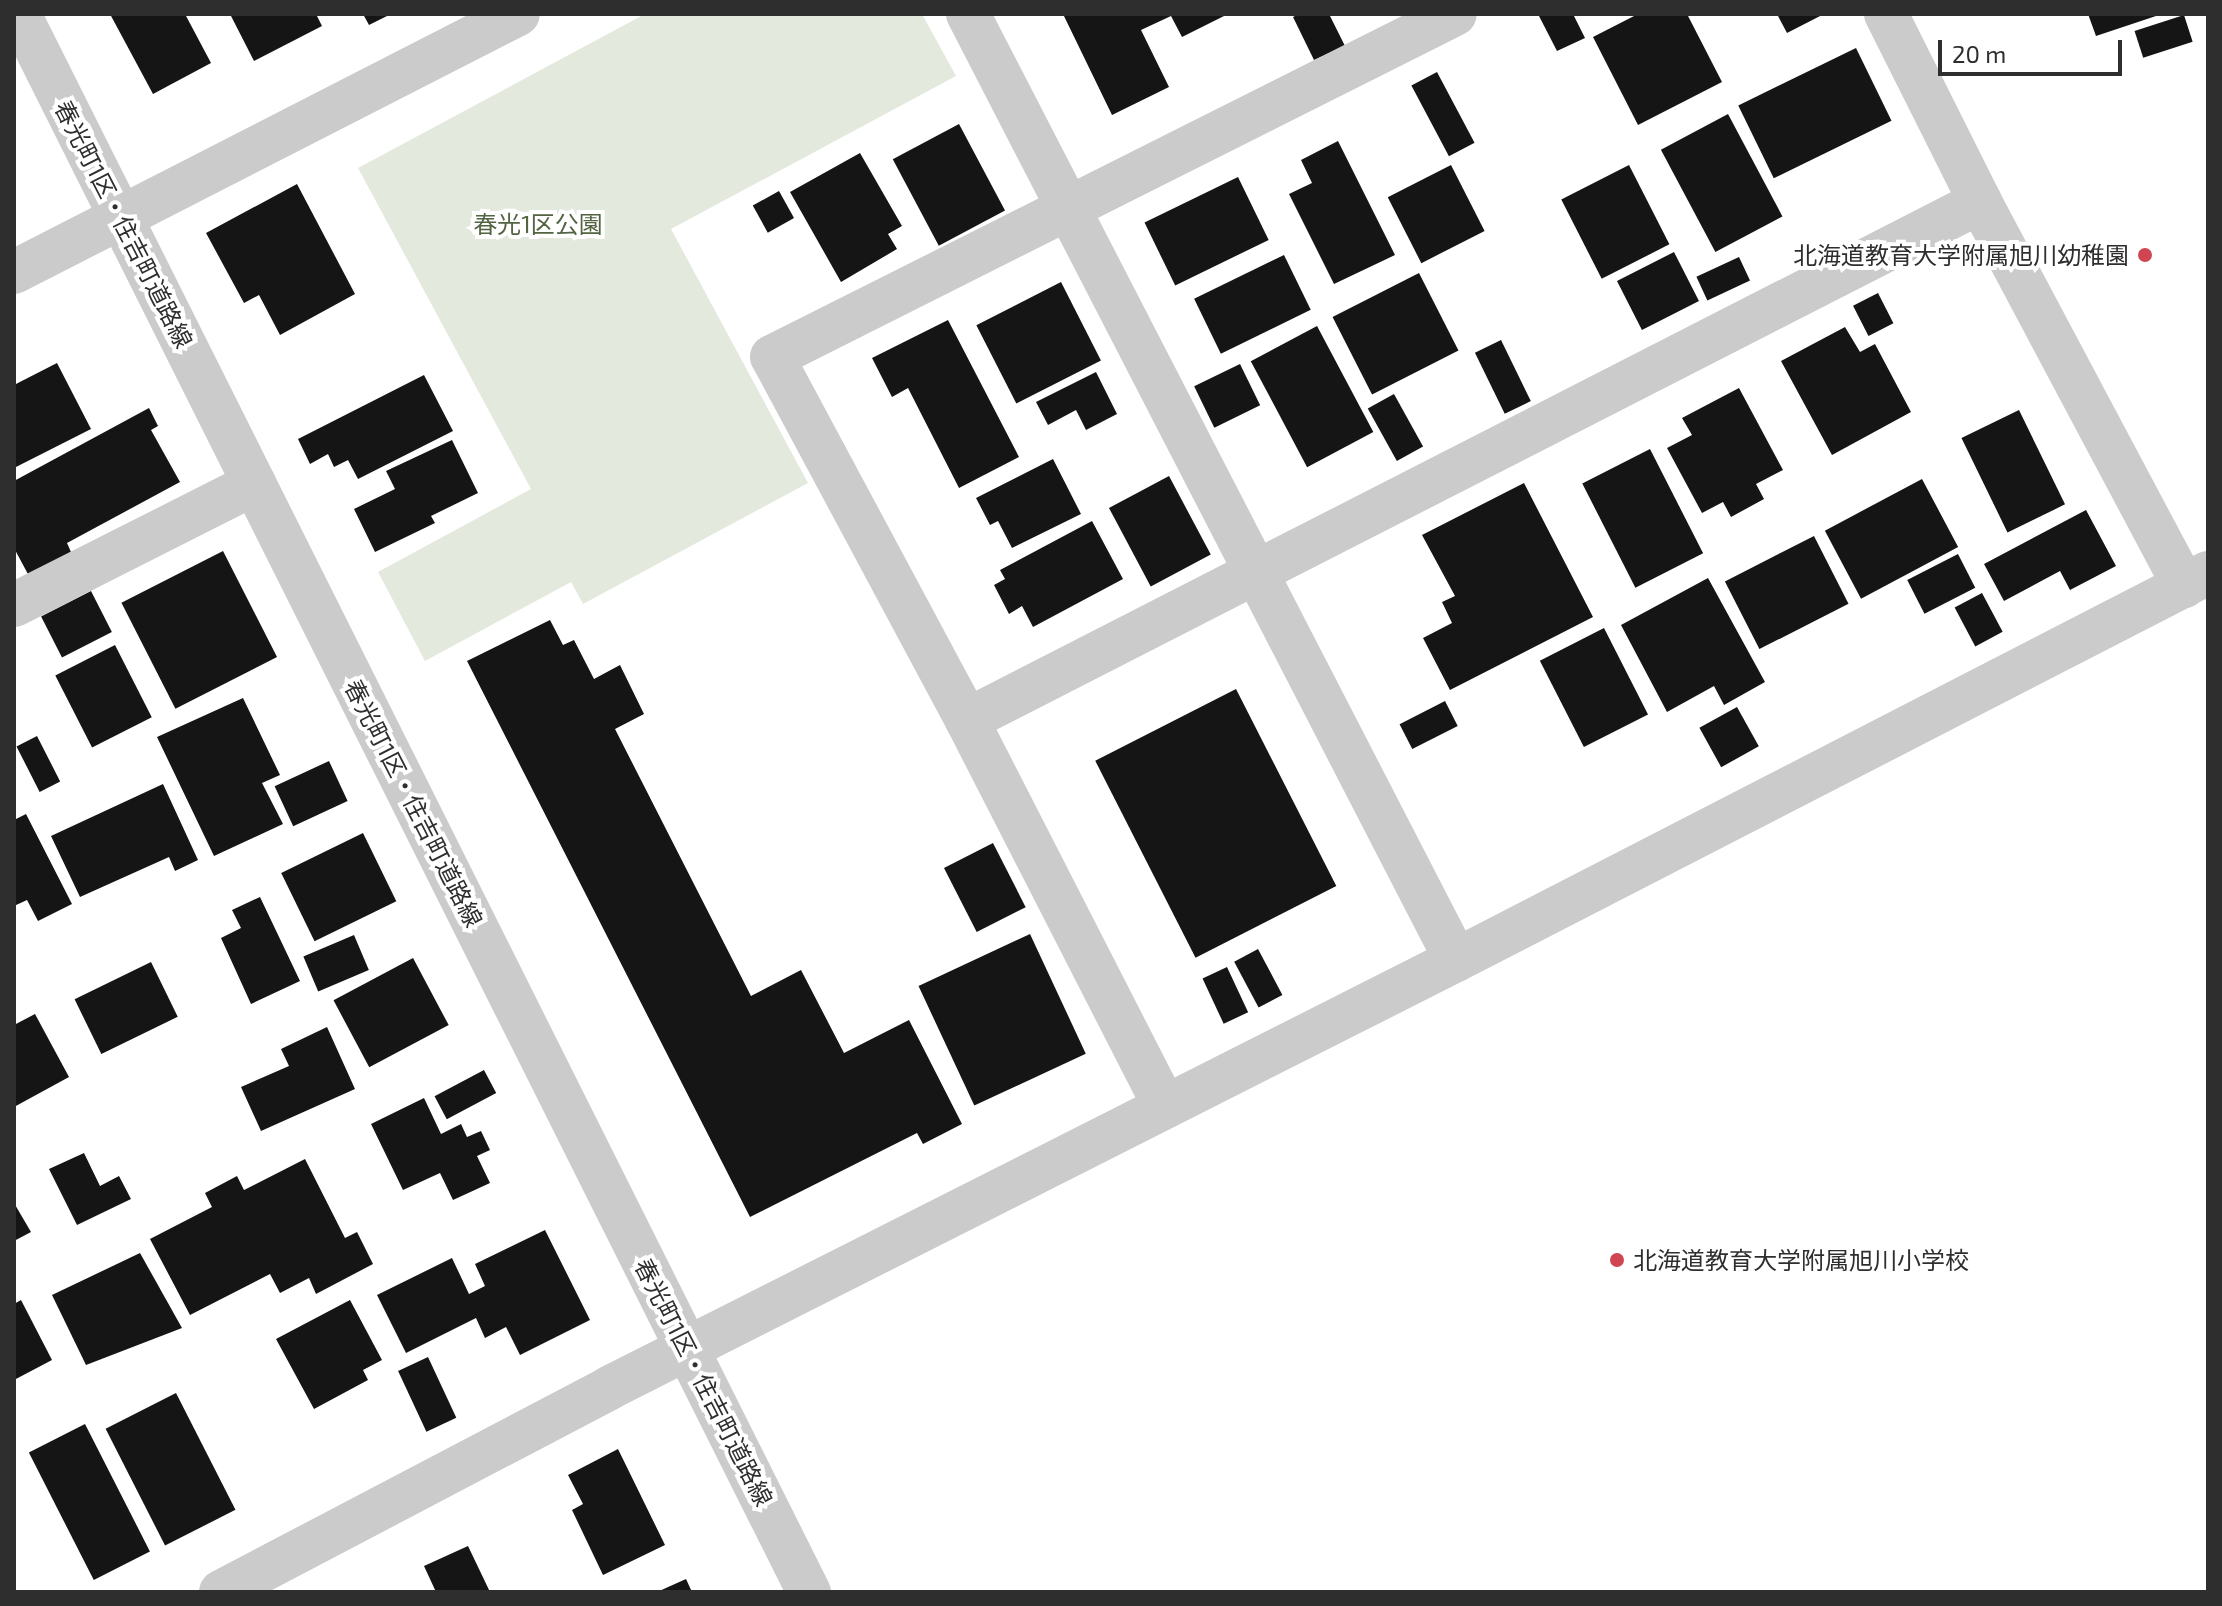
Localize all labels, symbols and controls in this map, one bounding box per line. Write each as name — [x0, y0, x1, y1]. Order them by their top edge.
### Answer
scale bar — [1942, 24, 2126, 74]
text: 20 m — [1952, 39, 2006, 68]
street label: 春光町1区・住吉町道路線 — [49, 96, 199, 352]
park label: 春光1区公園 — [473, 210, 603, 238]
place label: 北海道教育大学附属旭川幼稚園 — [1793, 241, 2129, 269]
marker: 北海道教育大学附属旭川幼稚園 — [2136, 246, 2154, 264]
street label: 春光町1区・住吉町道路線 — [339, 675, 489, 931]
place label: 北海道教育大学附属旭川小学校 — [1633, 1246, 1969, 1274]
marker: 北海道教育大学附属旭川小学校 — [1608, 1251, 1626, 1269]
street label: 春光町1区・住吉町道路線 — [629, 1254, 779, 1510]

